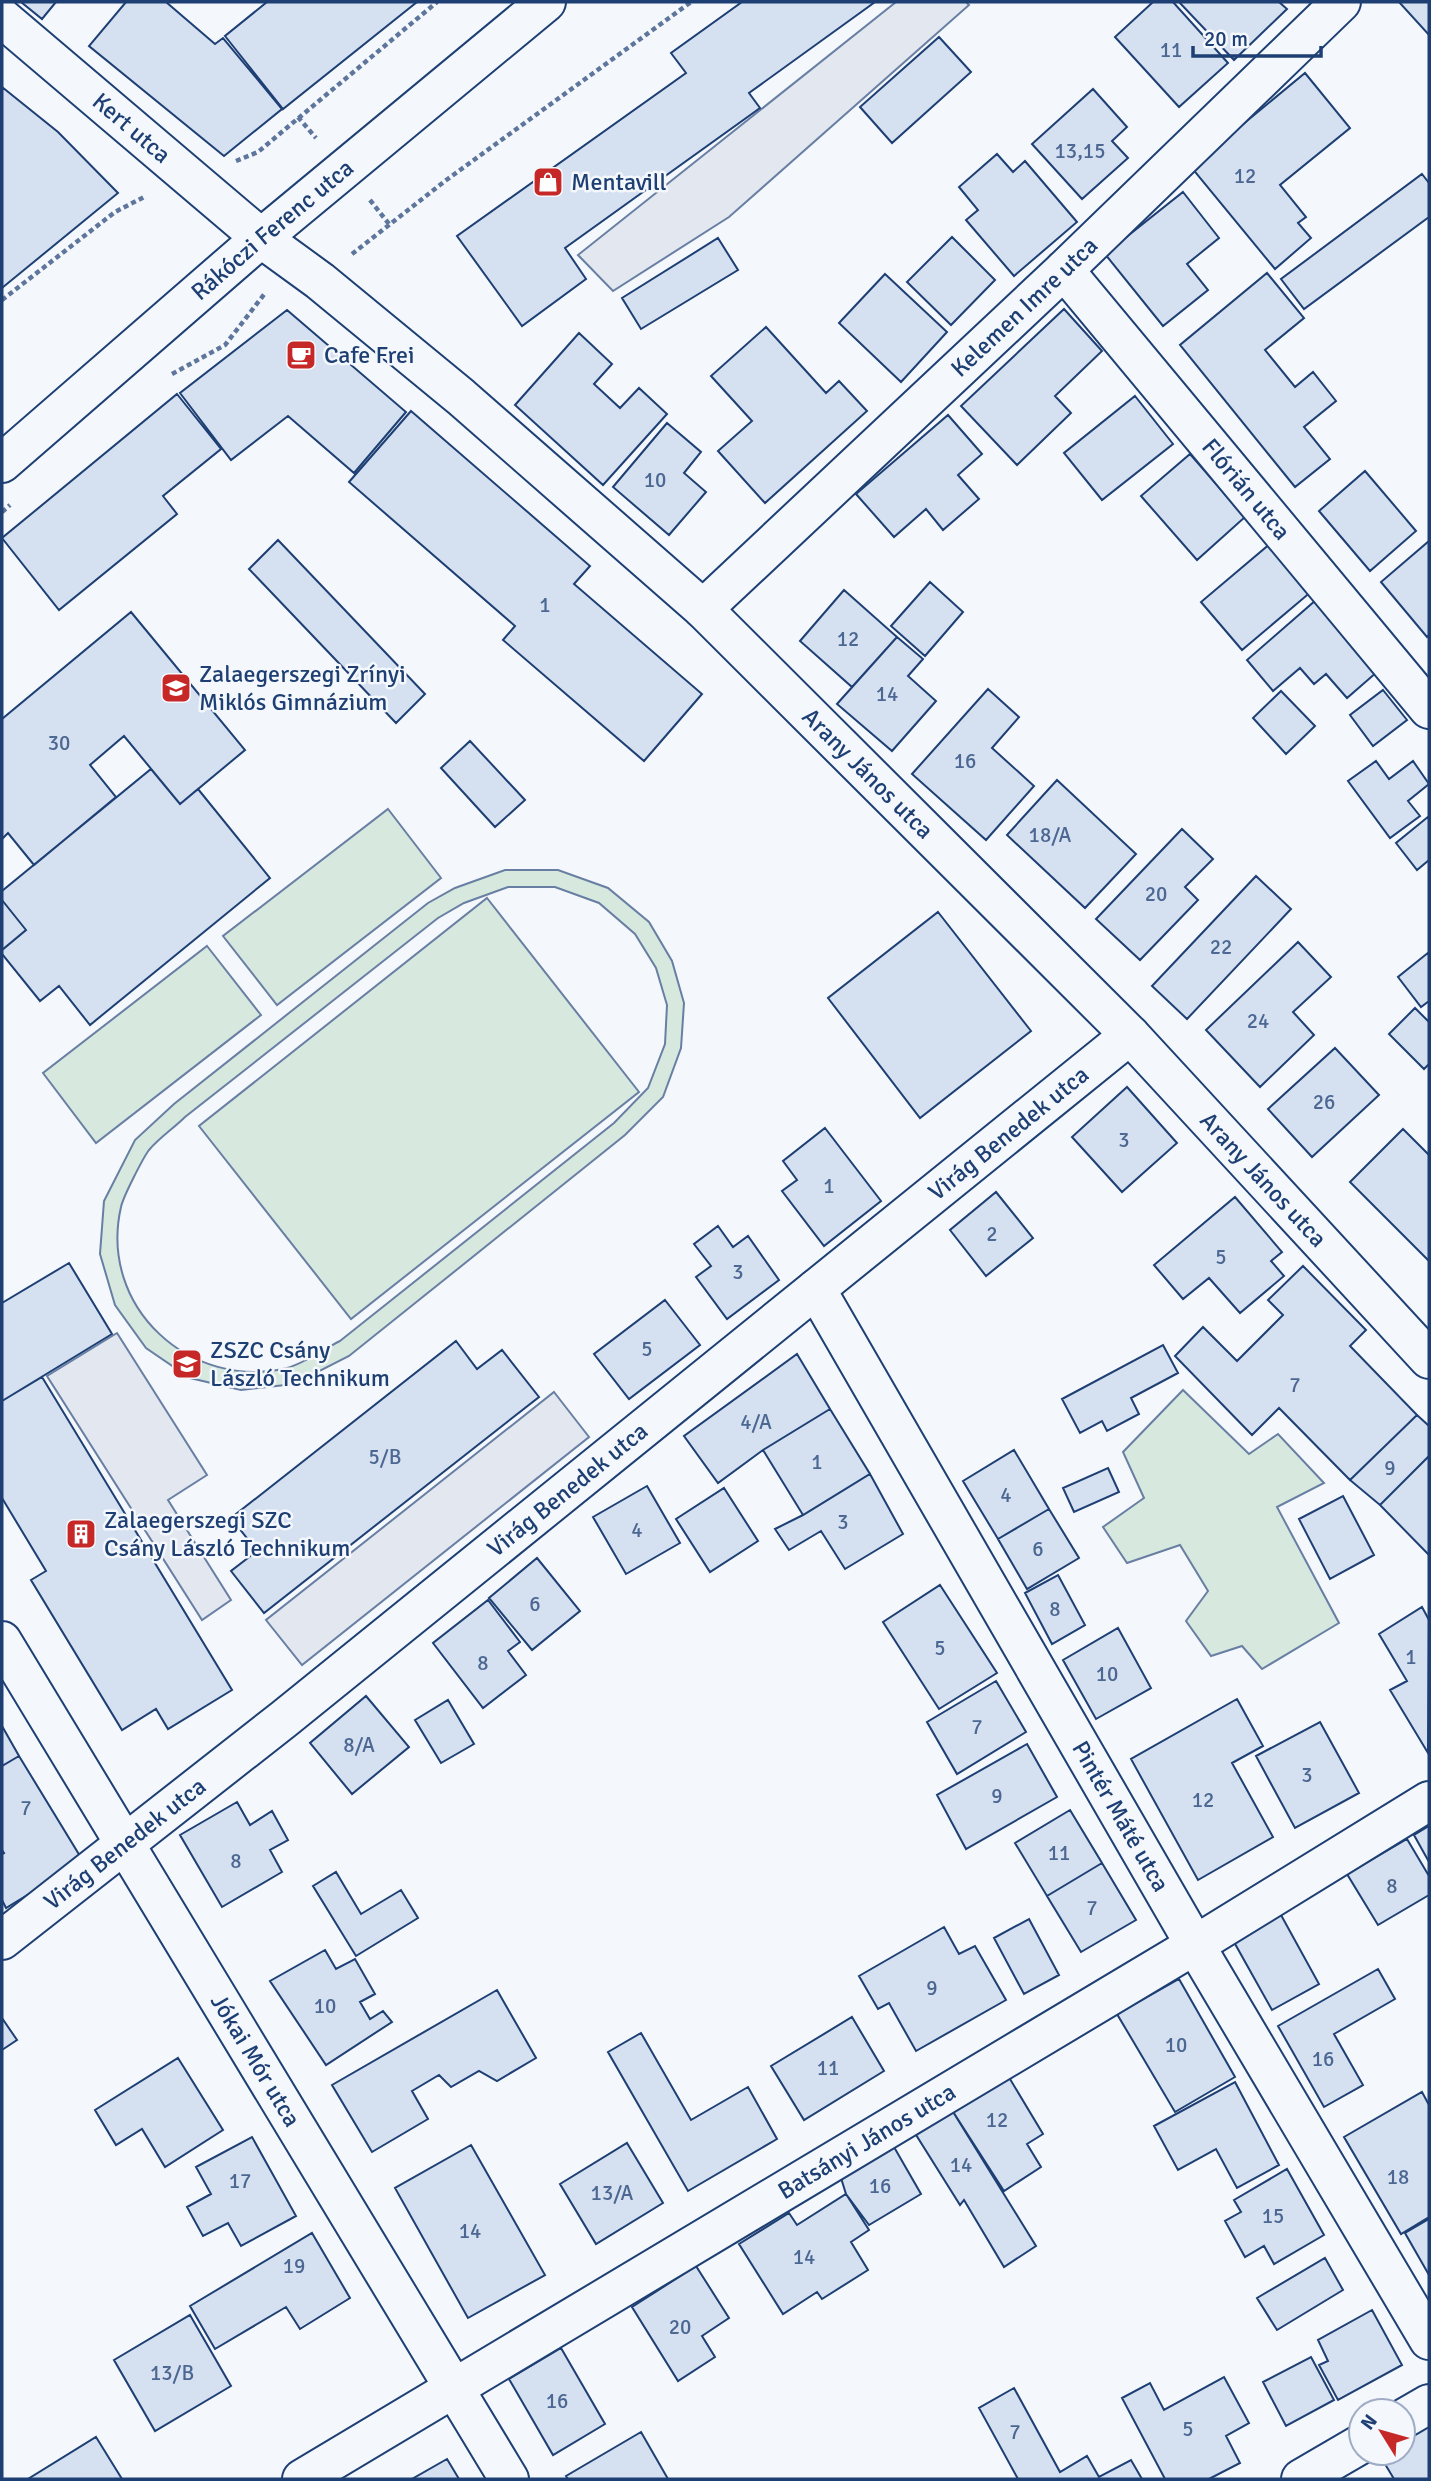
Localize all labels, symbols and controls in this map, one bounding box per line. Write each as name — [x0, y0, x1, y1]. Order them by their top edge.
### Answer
scale bar — [1193, 14, 1321, 58]
text: 20 m — [1204, 26, 1248, 52]
house number: 11 — [1160, 37, 1182, 63]
street label: Kert utca — [86, 86, 177, 170]
house number: 13,15 — [1054, 138, 1106, 164]
street label: Rákóczi Ferenc utca — [185, 153, 360, 307]
house number: 12 — [1234, 163, 1256, 189]
shop icon: Mentavill — [531, 165, 565, 199]
place label: Mentavill — [571, 167, 667, 197]
street label: Kelemen Imre utca — [945, 231, 1104, 383]
cafe icon: Cafe Frei — [284, 338, 318, 372]
place label: Cafe Frei — [324, 340, 414, 370]
street label: Flórián utca — [1195, 432, 1297, 546]
house number: 10 — [644, 467, 666, 493]
house number: 1 — [539, 592, 551, 618]
house number: 12 — [837, 626, 859, 652]
place label: Zalaegerszegi Zrínyi Miklós Gimnázium — [199, 659, 406, 717]
school or university icon: Zalaegerszegi Zrínyi Miklós Gimnázium — [159, 671, 193, 705]
house number: 14 — [876, 681, 898, 707]
street label: Arany János utca — [796, 702, 940, 845]
house number: 30 — [48, 730, 70, 756]
house number: 16 — [954, 748, 976, 774]
house number: 18/A — [1029, 822, 1072, 848]
house number: 20 — [1145, 881, 1167, 907]
house number: 22 — [1210, 934, 1232, 960]
house number: 24 — [1247, 1008, 1269, 1034]
street label: Virág Benedek utca — [922, 1059, 1095, 1207]
house number: 26 — [1313, 1089, 1335, 1115]
street label: Arany János utca — [1194, 1106, 1333, 1253]
house number: 3 — [1118, 1127, 1130, 1153]
house number: 1 — [823, 1173, 835, 1199]
house number: 2 — [986, 1221, 998, 1247]
house number: 5 — [1215, 1244, 1227, 1270]
house number: 3 — [732, 1259, 744, 1285]
place label: ZSZC Csány László Technikum — [210, 1335, 390, 1393]
house number: 5 — [641, 1336, 653, 1362]
school or university icon: ZSZC Csány László Technikum — [170, 1347, 204, 1381]
house number: 7 — [1289, 1372, 1301, 1398]
house number: 4/A — [740, 1409, 772, 1435]
street label: Virág Benedek utca — [481, 1416, 654, 1563]
house number: 5/B — [369, 1444, 401, 1470]
house number: 1 — [811, 1449, 823, 1475]
house number: 9 — [1384, 1455, 1396, 1481]
house number: 4 — [1000, 1482, 1012, 1508]
place label: Zalaegerszegi SZC Csány László Technikum — [104, 1505, 350, 1563]
house number: 3 — [837, 1509, 849, 1535]
building icon: Zalaegerszegi SZC Csány László Technikum — [64, 1517, 98, 1551]
house number: 4 — [631, 1517, 643, 1543]
house number: 6 — [1032, 1536, 1044, 1562]
house number: 6 — [529, 1591, 541, 1617]
house number: 8 — [1049, 1596, 1061, 1622]
house number: 5 — [934, 1635, 946, 1661]
house number: 1 — [1405, 1644, 1417, 1670]
house number: 8 — [477, 1650, 489, 1676]
house number: 10 — [1096, 1661, 1118, 1687]
house number: 7 — [971, 1714, 983, 1740]
house number: 8/A — [343, 1732, 375, 1758]
street label: Pintér Máté utca — [1065, 1736, 1176, 1897]
house number: 3 — [1301, 1762, 1313, 1788]
street label: Virág Benedek utca — [38, 1771, 212, 1917]
house number: 9 — [991, 1783, 1003, 1809]
house number: 12 — [1192, 1787, 1214, 1813]
house number: 7 — [20, 1795, 32, 1821]
house number: 11 — [1048, 1840, 1070, 1866]
house number: 8 — [230, 1848, 242, 1874]
house number: 8 — [1386, 1873, 1398, 1899]
house number: 7 — [1086, 1895, 1098, 1921]
house number: 9 — [926, 1975, 938, 2001]
street label: Jókai Mór utca — [204, 1988, 307, 2132]
house number: 10 — [314, 1993, 336, 2019]
house number: 10 — [1165, 2032, 1187, 2058]
house number: 16 — [1312, 2046, 1334, 2072]
house number: 11 — [817, 2055, 839, 2081]
street label: Batsányi János utca — [772, 2077, 961, 2206]
house number: 12 — [986, 2107, 1008, 2133]
house number: 14 — [950, 2152, 972, 2178]
house number: 18 — [1387, 2164, 1409, 2190]
house number: 17 — [229, 2168, 251, 2194]
house number: 16 — [869, 2173, 891, 2199]
house number: 13/A — [591, 2180, 634, 2206]
house number: 15 — [1262, 2203, 1284, 2229]
house number: 14 — [459, 2218, 481, 2244]
house number: 14 — [793, 2244, 815, 2270]
house number: 19 — [283, 2253, 305, 2279]
house number: 20 — [669, 2314, 691, 2340]
house number: 13/B — [150, 2360, 194, 2386]
house number: 16 — [546, 2388, 568, 2414]
north arrow — [1347, 2397, 1417, 2467]
text: N — [1356, 2410, 1383, 2435]
house number: 5 — [1182, 2416, 1194, 2442]
house number: 7 — [1009, 2419, 1021, 2445]

